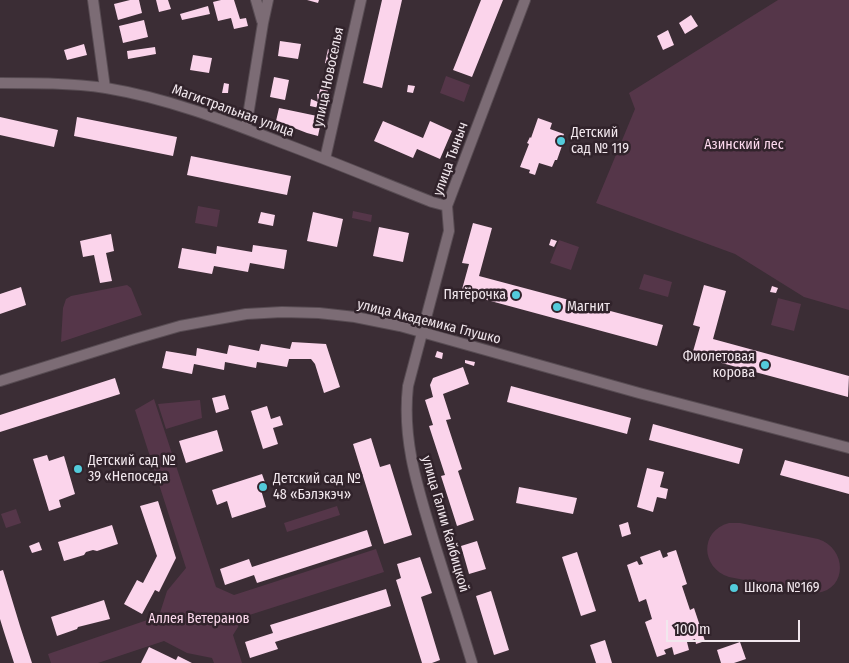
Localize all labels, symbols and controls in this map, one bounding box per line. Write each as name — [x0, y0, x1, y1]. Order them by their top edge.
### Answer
street label: улица Новоселья — [310, 26, 348, 128]
street label: Магистральная улица — [170, 81, 296, 141]
street label: улица Тыныч — [430, 120, 472, 198]
place label: Детский сад № 119 — [571, 125, 629, 158]
marker: Детский сад № 119 — [555, 135, 567, 147]
park label: Азинский лес — [704, 137, 784, 153]
place label: Пятёрочка — [443, 287, 506, 303]
marker: Пятёрочка — [510, 289, 522, 301]
street label: улица Академика Глушко — [355, 296, 503, 348]
place label: Магнит — [567, 299, 610, 315]
marker: Магнит — [551, 301, 563, 313]
place label: Фиолетовая корова — [683, 349, 755, 382]
marker: Фиолетовая корова — [759, 359, 771, 371]
place label: Детский сад № 39 «Непоседа — [88, 453, 176, 486]
street label: улица Галии Кайбицкой — [417, 454, 473, 594]
marker: Детский сад № 39 «Непоседа — [72, 463, 84, 475]
place label: Детский сад № 48 «Бэлэкэч» — [273, 471, 361, 504]
marker: Детский сад № 48 «Бэлэкэч» — [257, 481, 269, 493]
place label: Школа №169 — [744, 580, 820, 596]
marker: Школа №169 — [728, 582, 740, 594]
scale bar — [669, 610, 803, 642]
park label: Аллея Ветеранов — [148, 611, 250, 627]
text: 100 m — [674, 620, 711, 638]

